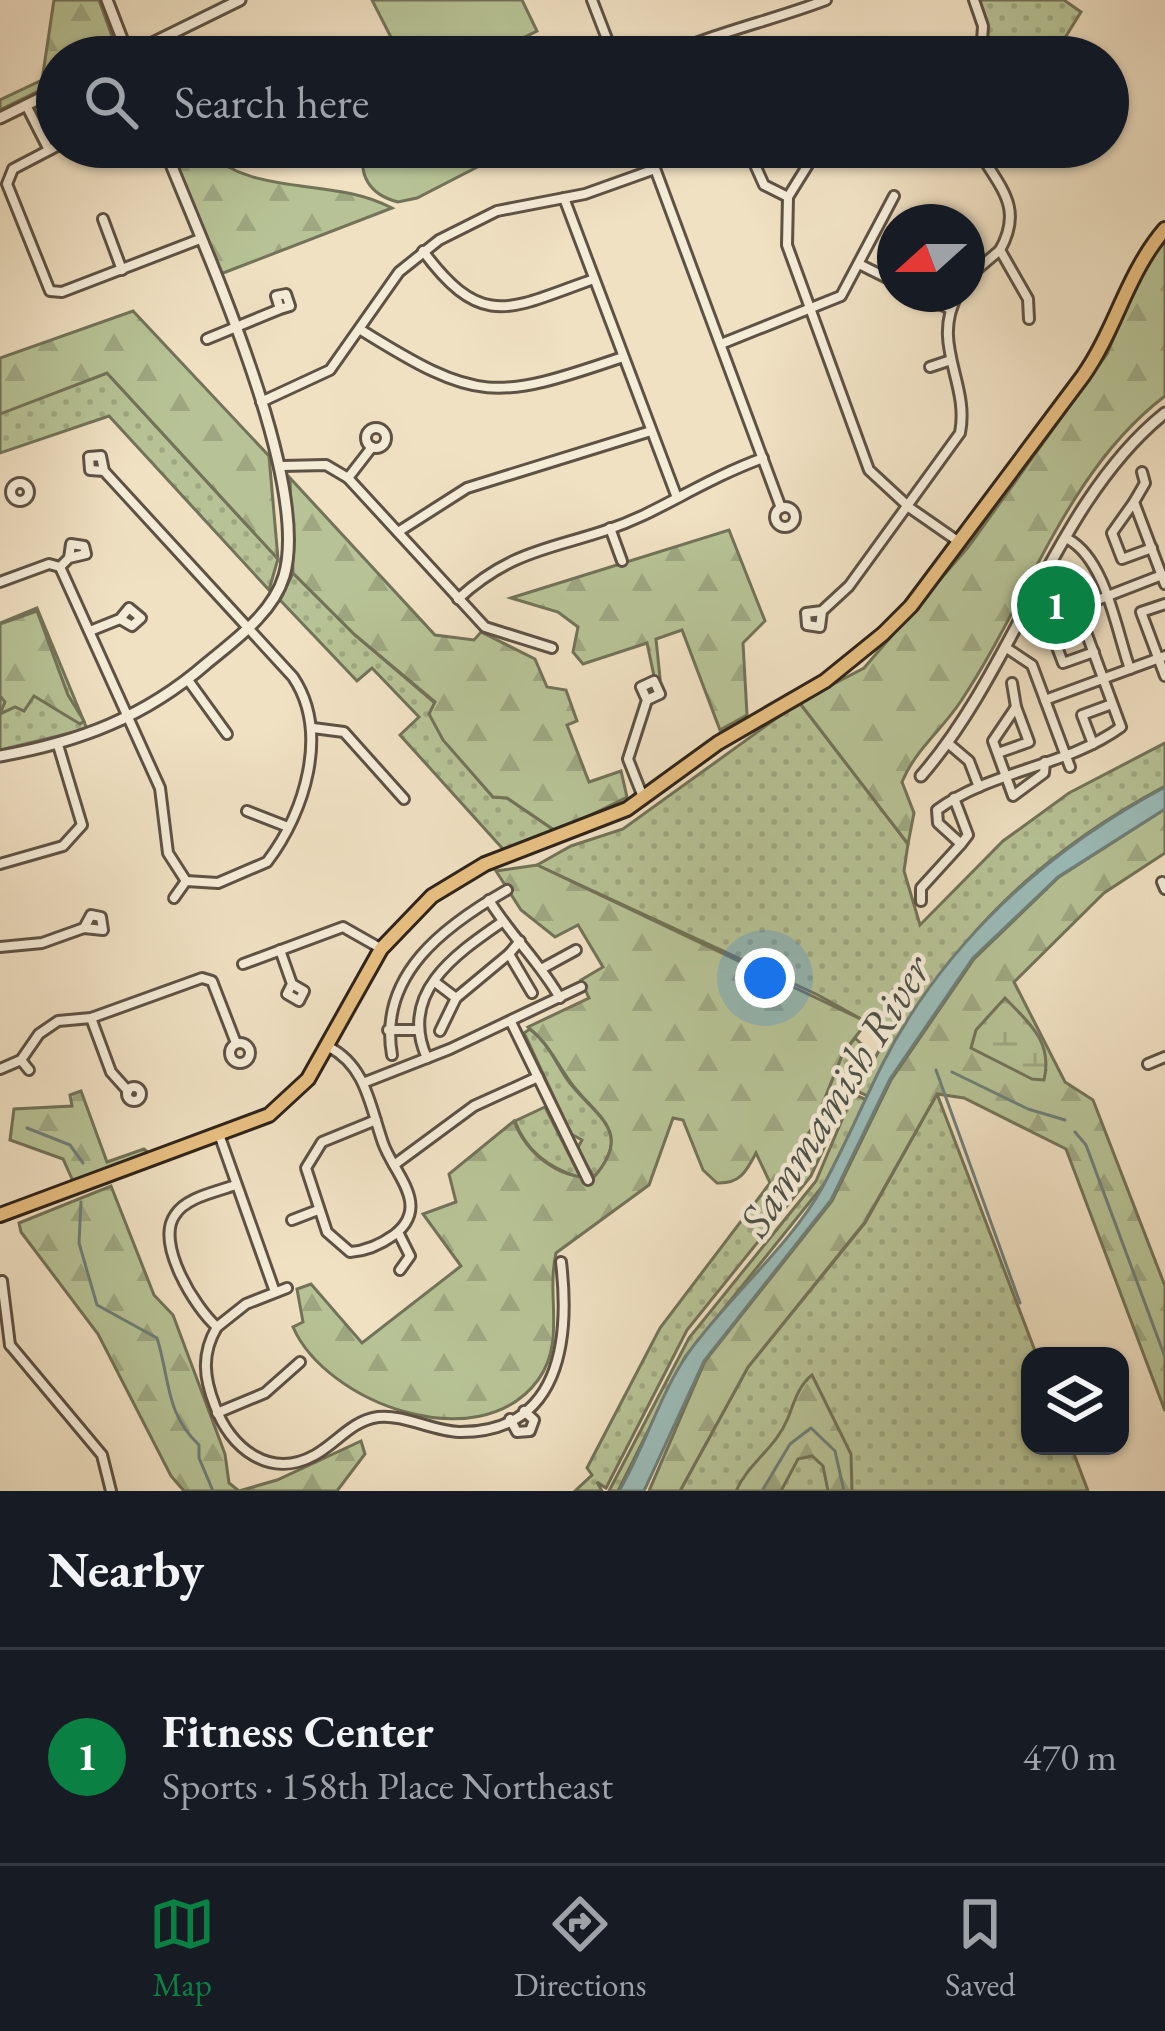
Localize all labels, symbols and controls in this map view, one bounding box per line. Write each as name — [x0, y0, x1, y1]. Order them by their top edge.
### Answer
search box — [36, 36, 1129, 168]
icon: search — [78, 69, 144, 135]
text: Search here — [174, 73, 369, 131]
north arrow — [877, 204, 985, 312]
pin: 1 — [1017, 560, 1095, 650]
water label: Sammamish River — [724, 942, 944, 1247]
your location — [735, 948, 795, 1008]
map controls — [1021, 1347, 1129, 1455]
button: layers — [1021, 1347, 1129, 1455]
text: Nearby — [48, 1536, 204, 1602]
text: Fitness Center — [162, 1702, 434, 1760]
text: 1 — [77, 1731, 97, 1782]
text: 470 m — [1023, 1731, 1117, 1782]
text: Sports · 158th Place Northeast — [162, 1760, 613, 1811]
tab: Map — [149, 1891, 215, 2006]
tab: Directions — [514, 1891, 647, 2006]
tab: Saved — [945, 1891, 1016, 2006]

